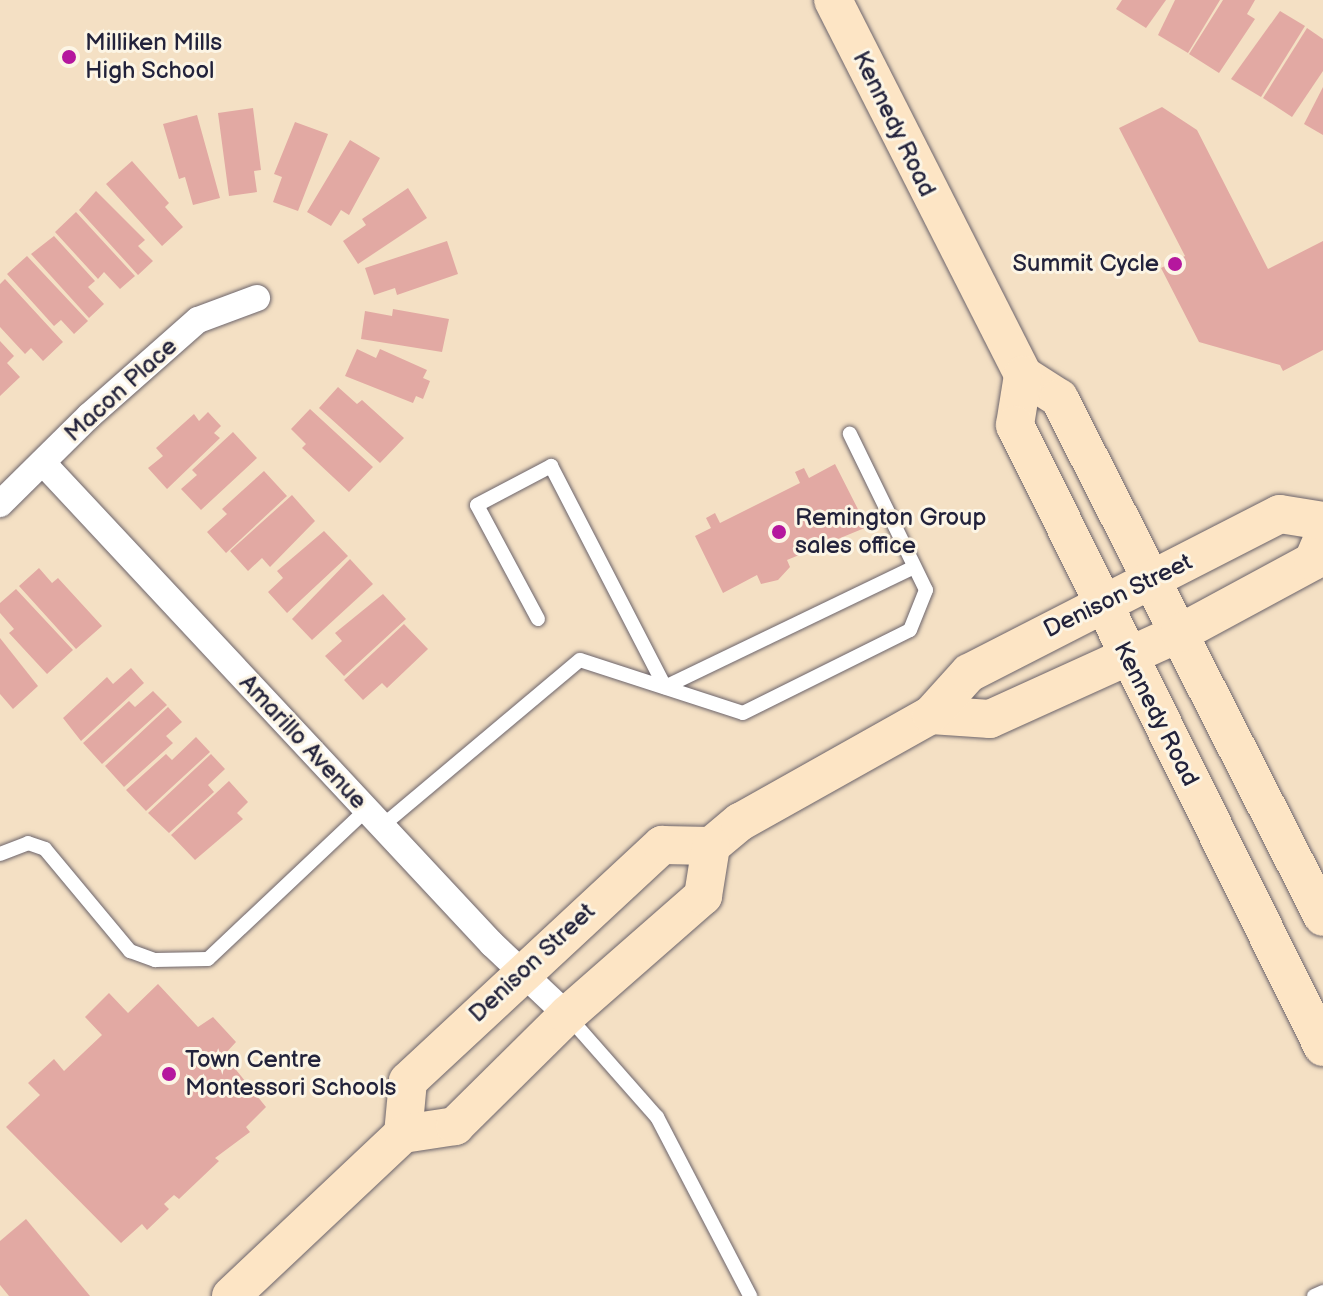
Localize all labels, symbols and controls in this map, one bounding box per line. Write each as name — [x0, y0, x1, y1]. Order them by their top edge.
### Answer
place label: Milliken Mills High School — [85, 29, 222, 85]
street label: Kennedy Road — [846, 46, 942, 202]
marker: Milliken Mills High School — [60, 48, 78, 66]
place label: Summit Cycle — [1013, 250, 1159, 278]
marker: Summit Cycle — [1166, 255, 1184, 273]
street label: Macon Place — [59, 332, 183, 448]
place label: Remington Group sales office — [795, 504, 986, 560]
marker: Remington Group sales office — [770, 523, 788, 541]
street label: Denison Street — [1039, 548, 1197, 644]
street label: Kennedy Road — [1107, 636, 1205, 792]
street label: Amarillo Avenue — [233, 669, 373, 815]
street label: Denison Street — [463, 897, 601, 1029]
place label: Town Centre Montessori Schools — [185, 1046, 397, 1102]
marker: Town Centre Montessori Schools — [160, 1065, 178, 1083]

